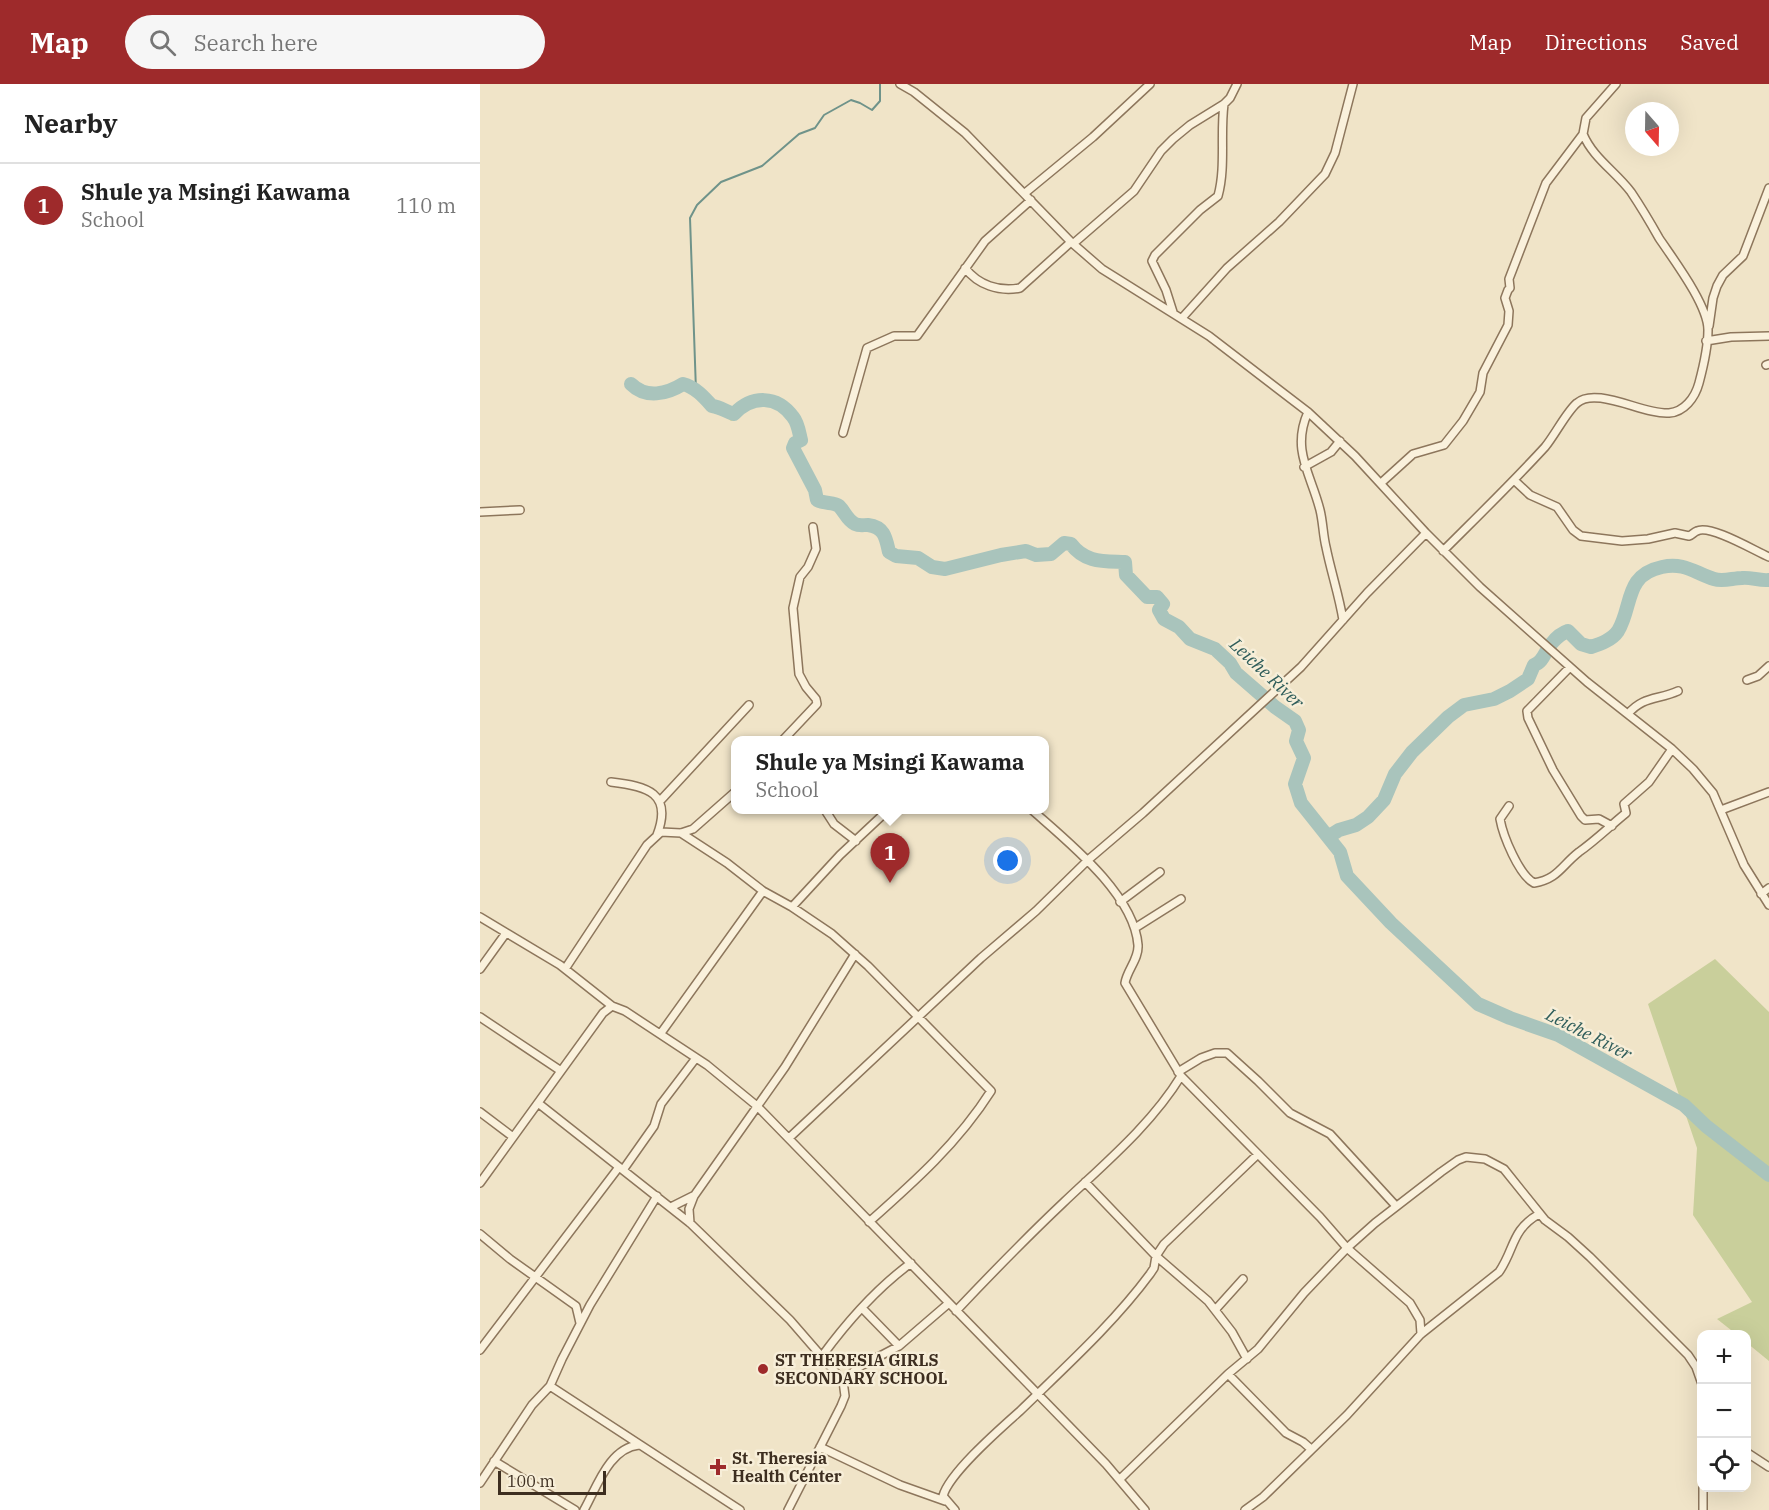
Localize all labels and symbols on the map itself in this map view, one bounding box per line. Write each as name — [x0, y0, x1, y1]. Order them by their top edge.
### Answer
north arrow — [1625, 102, 1679, 156]
water label: Leiche River — [1224, 632, 1310, 714]
pin: 1 — [870, 834, 910, 883]
your location — [993, 846, 1022, 875]
water label: Leiche River — [1541, 1002, 1637, 1066]
place label: ST THERESIA GIRLS SECONDARY SCHOOL — [775, 1350, 948, 1388]
marker: ST THERESIA GIRLS SECONDARY SCHOOL — [756, 1362, 770, 1376]
place label: St. Theresia Health Center — [732, 1448, 842, 1486]
marker: St. Theresia Health Center — [709, 1458, 727, 1476]
scale bar — [498, 1468, 606, 1496]

